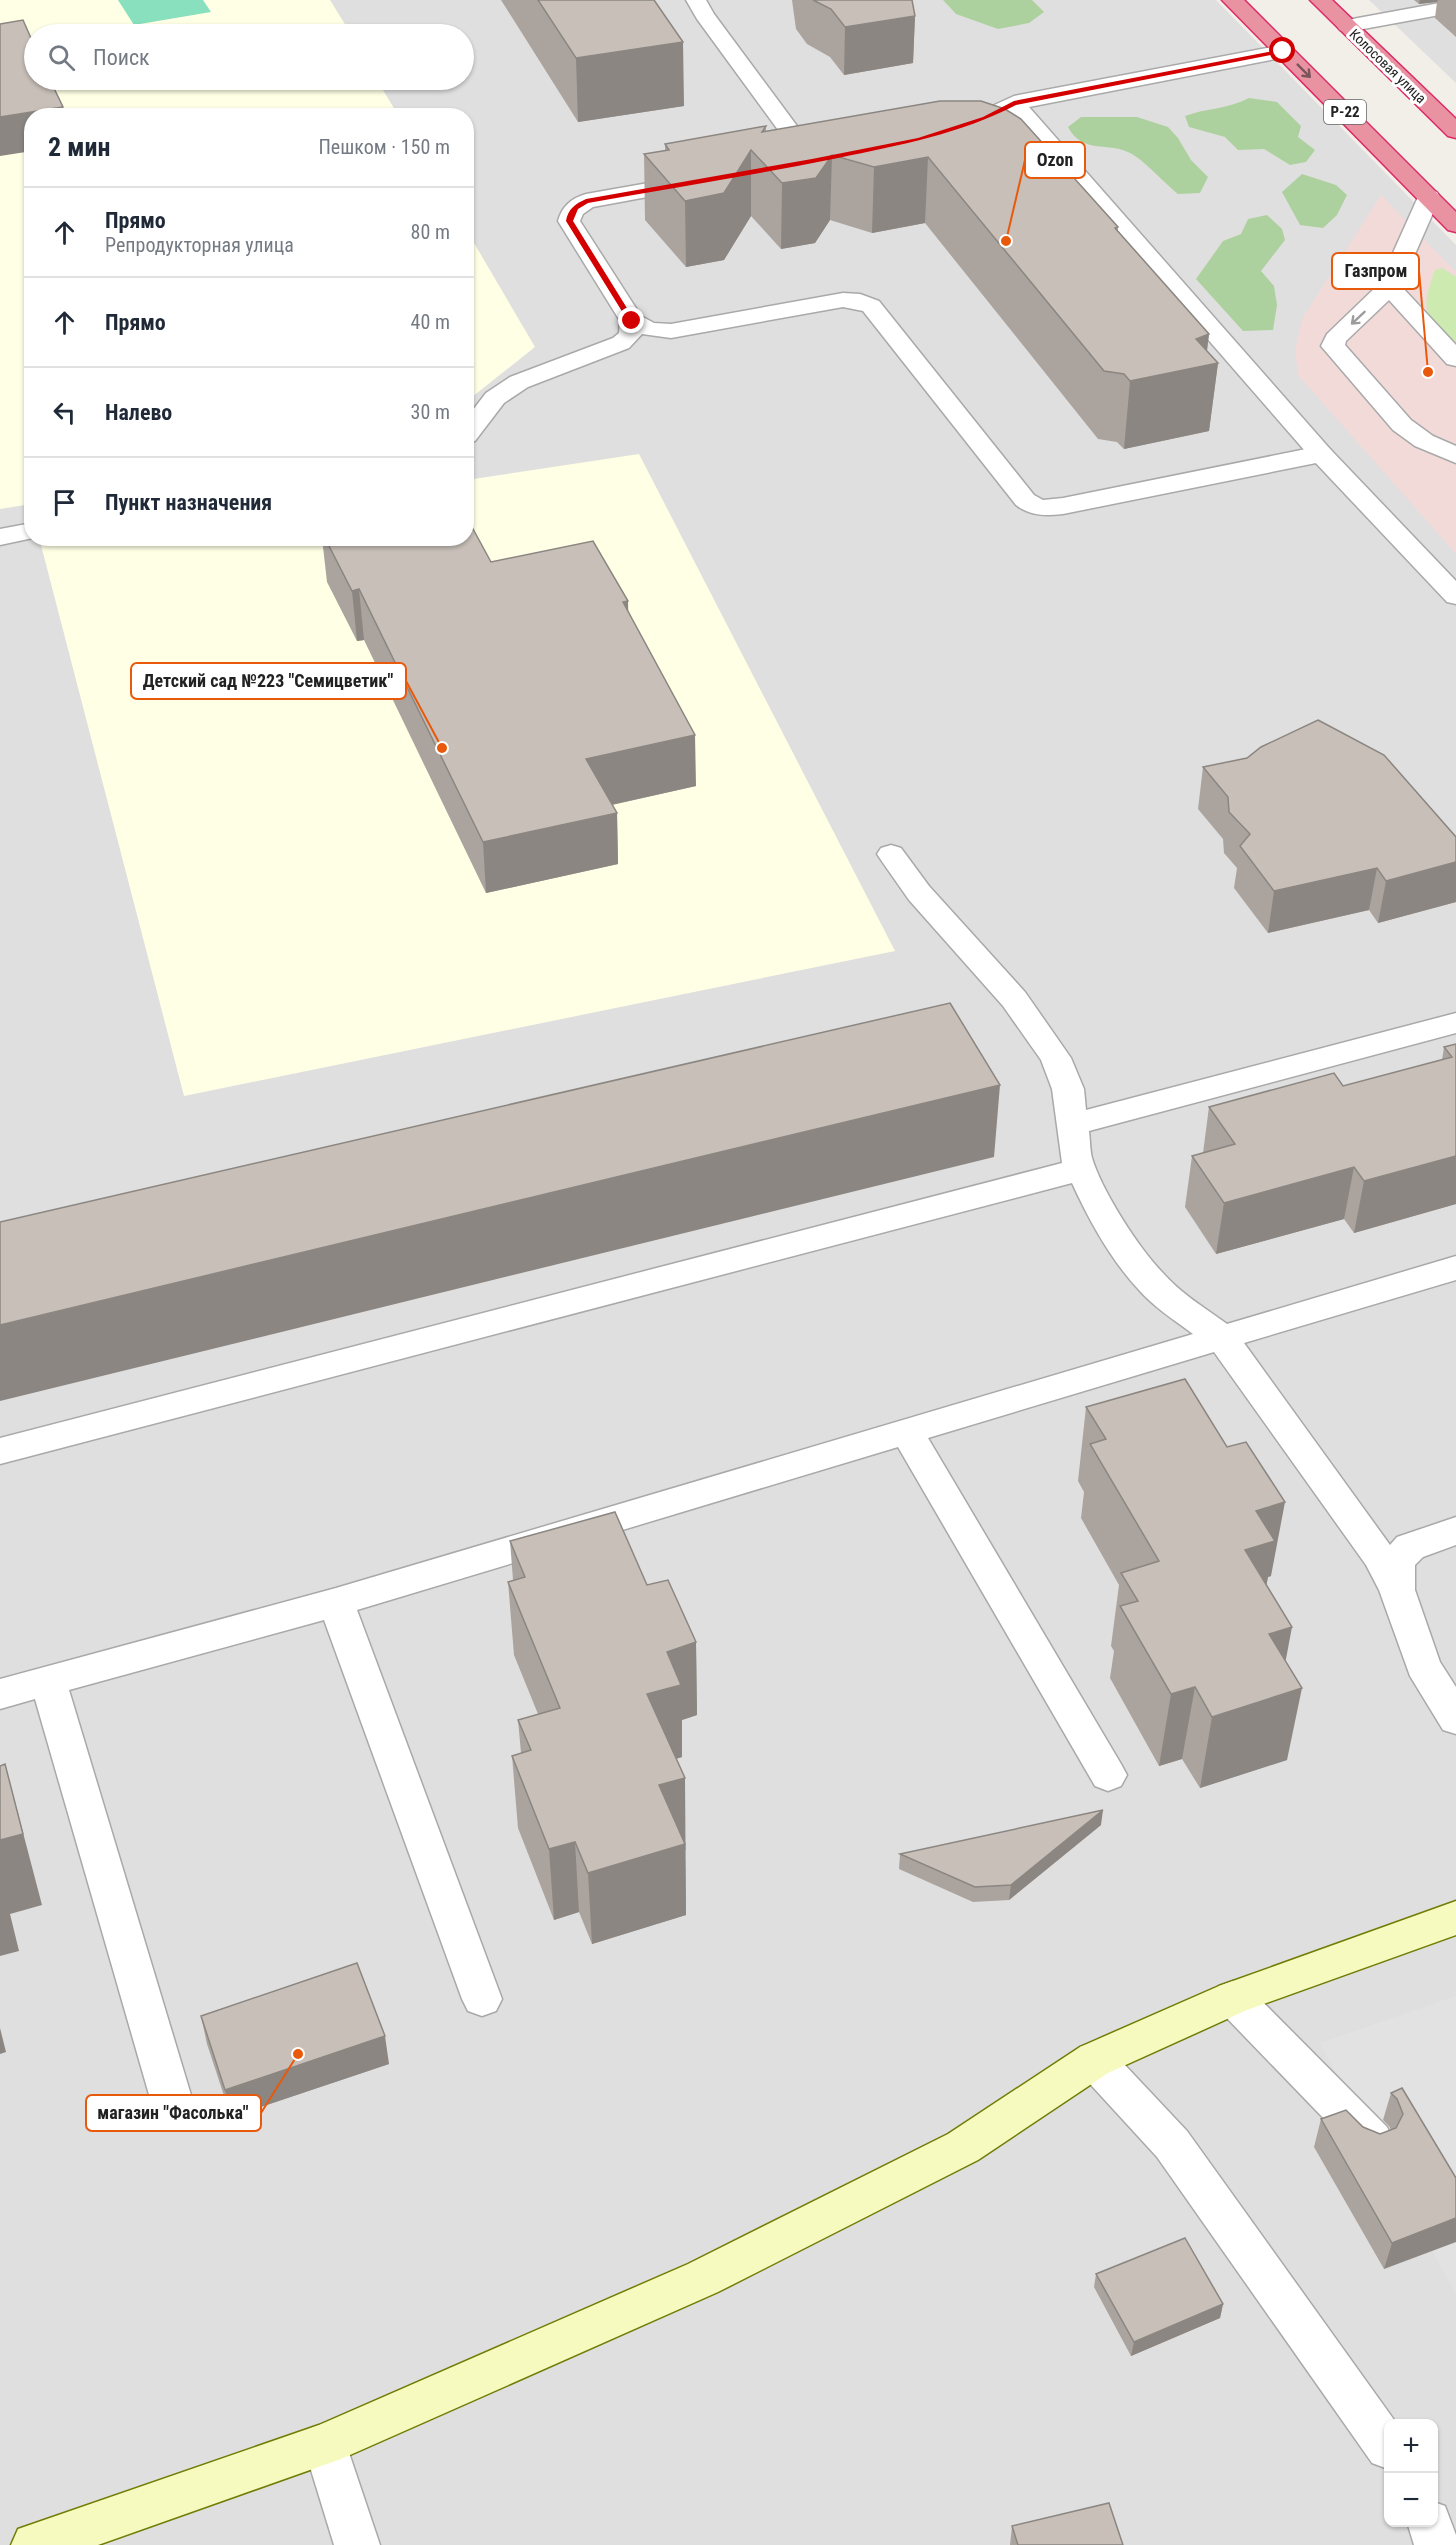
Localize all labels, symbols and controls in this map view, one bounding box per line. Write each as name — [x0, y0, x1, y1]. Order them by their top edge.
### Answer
search box — [24, 24, 474, 90]
street label: Колосовая улица — [1347, 26, 1429, 106]
route start — [1269, 37, 1295, 63]
icon: search — [45, 41, 78, 74]
text: Поиск — [93, 45, 150, 70]
one-way arrow — [1296, 63, 1311, 78]
road number: Р-22 — [1324, 100, 1366, 124]
text: 2 мин — [48, 132, 110, 162]
text: Пешком · 150 m — [318, 135, 450, 159]
callout: Ozon — [1025, 142, 1085, 178]
text: Ozon — [1037, 149, 1073, 170]
text: Прямо — [105, 208, 166, 233]
icon: ahead — [48, 216, 81, 249]
text: 80 m — [411, 220, 450, 244]
text: Репродукторная улица — [105, 233, 294, 257]
callout: Газпром — [1332, 253, 1419, 289]
text: Газпром — [1345, 260, 1407, 281]
icon: ahead — [48, 306, 81, 339]
route end — [618, 307, 644, 333]
text: Прямо — [105, 310, 166, 335]
text: 40 m — [411, 310, 450, 334]
one-way arrow — [1351, 311, 1366, 325]
icon: left — [48, 396, 81, 429]
text: Налево — [105, 400, 172, 425]
text: 30 m — [411, 400, 450, 424]
icon: arrive — [48, 486, 81, 519]
text: Пункт назначения — [105, 490, 272, 515]
callout: Детский сад №223 "Семицветик" — [131, 663, 406, 699]
text: Детский сад №223 "Семицветик" — [143, 670, 393, 691]
callout: магазин "Фасолька" — [86, 2095, 261, 2131]
text: магазин "Фасолька" — [97, 2102, 249, 2123]
map controls — [1384, 2419, 1438, 2527]
button: + — [1384, 2419, 1438, 2473]
button: − — [1384, 2473, 1438, 2527]

